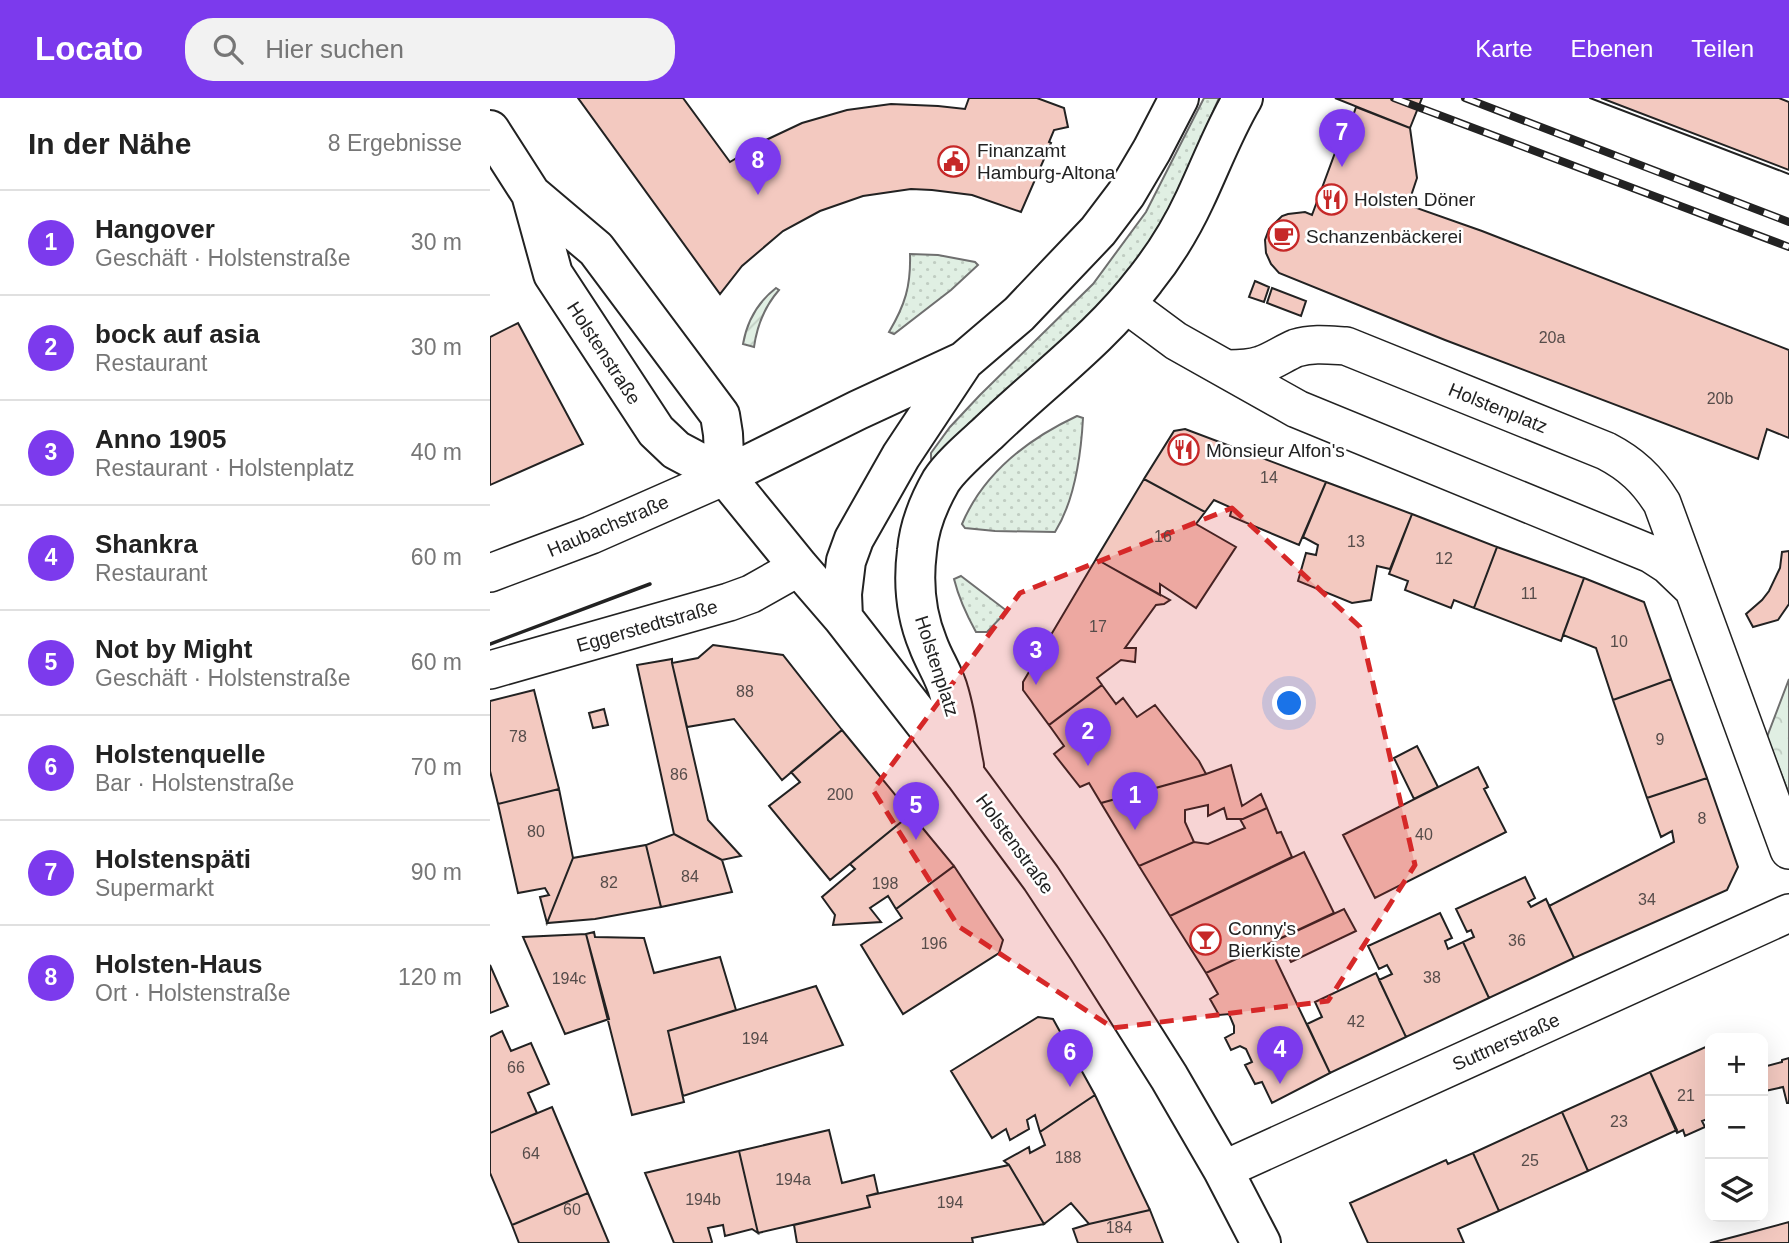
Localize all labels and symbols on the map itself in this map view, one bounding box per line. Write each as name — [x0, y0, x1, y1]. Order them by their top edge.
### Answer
pin: 7 — [1319, 109, 1365, 167]
pin: 8 — [735, 137, 781, 195]
place label: Finanzamt Hamburg-Altona — [977, 140, 1116, 183]
public building icon: Finanzamt Hamburg-Altona — [937, 144, 971, 178]
restaurant icon: Holsten Döner — [1314, 182, 1348, 216]
place label: Holsten Döner — [1354, 189, 1476, 210]
cafe icon: Schanzenbäckerei — [1266, 219, 1300, 253]
place label: Schanzenbäckerei — [1306, 226, 1462, 247]
street label: Holstenstraße — [563, 298, 645, 408]
house number: 20a — [1539, 329, 1565, 346]
street label: Holstenplatz — [1446, 379, 1550, 437]
house number: 20b — [1707, 390, 1733, 407]
restaurant icon: Monsieur Alfon's — [1166, 433, 1200, 467]
place label: Monsieur Alfon's — [1206, 440, 1345, 461]
house number: 14 — [1260, 469, 1278, 486]
street label: Haubachstraße — [544, 491, 672, 561]
house number: 16 — [1154, 528, 1172, 545]
house number: 13 — [1347, 533, 1365, 550]
house number: 12 — [1435, 550, 1453, 567]
house number: 11 — [1521, 585, 1537, 602]
street label: Eggerstedtstraße — [574, 596, 720, 656]
street label: Holstenplatz — [911, 613, 963, 719]
house number: 17 — [1089, 618, 1107, 635]
pin: 3 — [1013, 627, 1059, 685]
house number: 10 — [1610, 633, 1628, 650]
house number: 88 — [736, 683, 754, 700]
your location — [1272, 686, 1306, 720]
pin: 2 — [1065, 708, 1111, 766]
house number: 78 — [509, 728, 527, 745]
house number: 9 — [1656, 731, 1665, 748]
house number: 86 — [670, 766, 688, 783]
pin: 1 — [1112, 772, 1158, 830]
pin: 5 — [893, 782, 939, 840]
house number: 200 — [827, 786, 853, 803]
street label: Holstenstraße — [972, 790, 1058, 898]
house number: 8 — [1698, 810, 1707, 827]
house number: 80 — [527, 823, 545, 840]
house number: 40 — [1415, 826, 1433, 843]
house number: 84 — [681, 868, 699, 885]
house number: 82 — [600, 874, 618, 891]
house number: 198 — [872, 875, 898, 892]
house number: 34 — [1638, 891, 1656, 908]
place label: Conny's Bierkiste — [1228, 918, 1301, 961]
bar icon: Conny's Bierkiste — [1188, 922, 1222, 956]
house number: 36 — [1508, 932, 1526, 949]
house number: 196 — [921, 935, 947, 952]
house number: 38 — [1423, 969, 1441, 986]
house number: 194c — [552, 970, 586, 987]
street label: Suttnerstraße — [1449, 1009, 1563, 1075]
house number: 42 — [1347, 1013, 1365, 1030]
pin: 4 — [1257, 1026, 1303, 1084]
pin: 6 — [1047, 1029, 1093, 1087]
house number: 194 — [742, 1030, 768, 1047]
house number: 66 — [507, 1059, 525, 1076]
house number: 21 — [1677, 1087, 1695, 1104]
house number: 23 — [1610, 1113, 1628, 1130]
house number: 64 — [522, 1145, 540, 1162]
house number: 188 — [1055, 1149, 1081, 1166]
house number: 25 — [1521, 1152, 1539, 1169]
house number: 194a — [775, 1171, 811, 1188]
house number: 194b — [685, 1191, 721, 1208]
house number: 194 — [937, 1194, 963, 1211]
house number: 60 — [563, 1201, 581, 1218]
house number: 184 — [1106, 1219, 1132, 1236]

